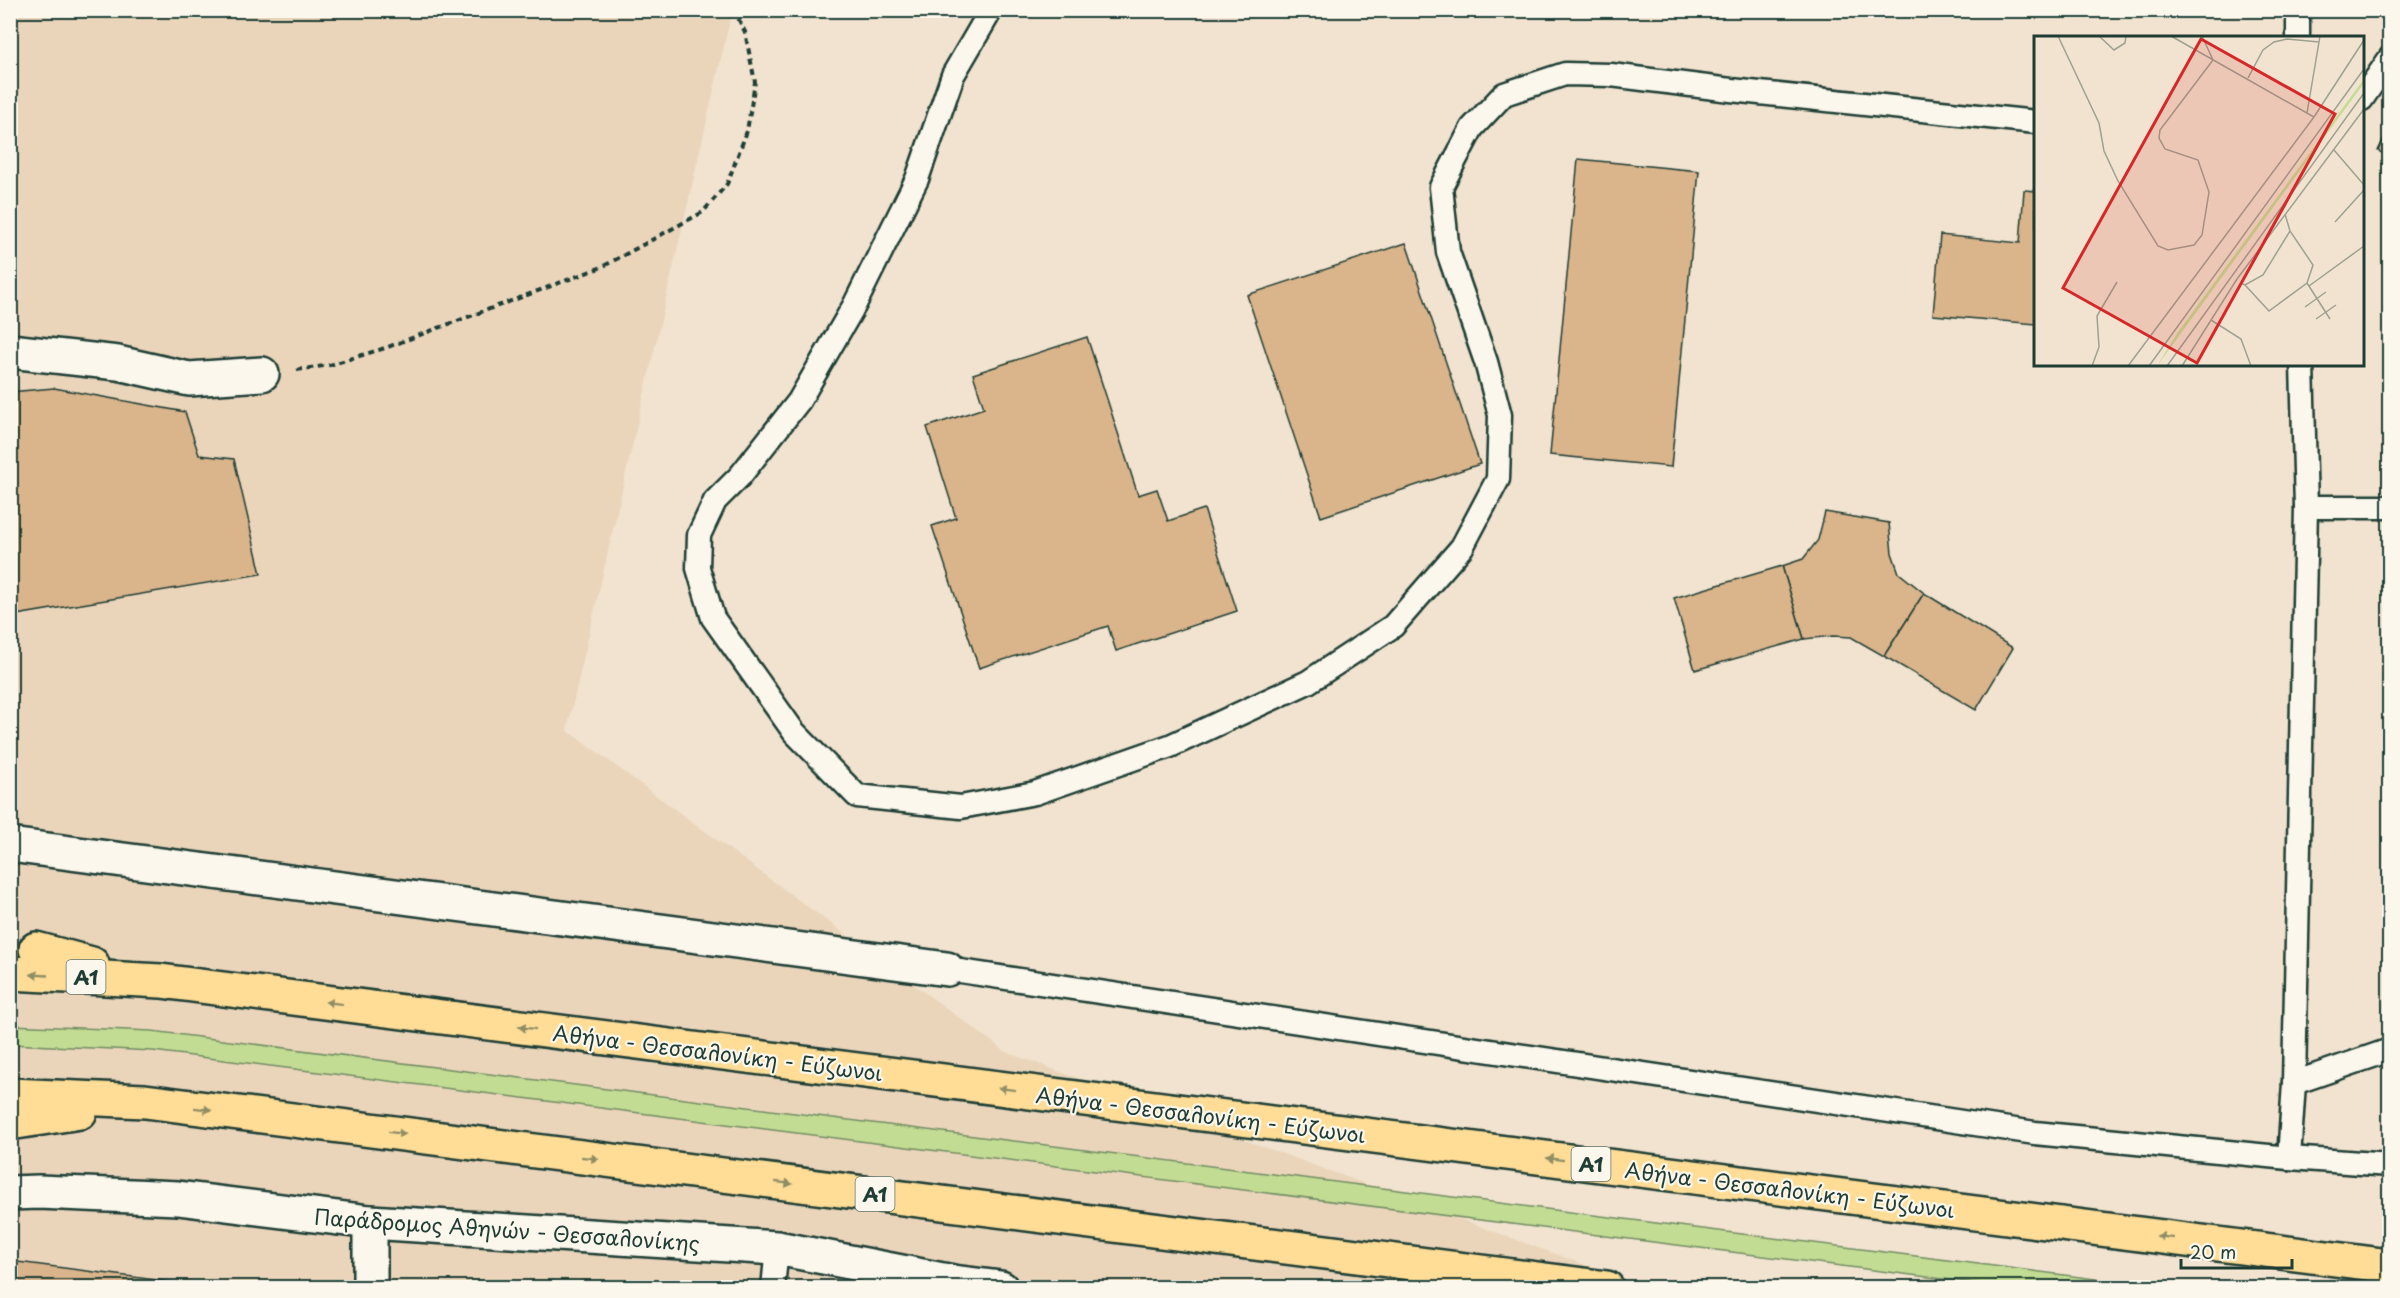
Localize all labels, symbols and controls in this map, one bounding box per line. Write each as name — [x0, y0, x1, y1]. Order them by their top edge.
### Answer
inset map — [2034, 36, 2364, 366]
road number: Α1 — [66, 960, 106, 994]
one-way arrow — [30, 970, 49, 980]
one-way arrow — [324, 999, 343, 1008]
street label: Αθήνα - Θεσσαλονίκη - Εύζωνοι — [551, 1016, 885, 1088]
one-way arrow — [518, 1023, 537, 1033]
street label: Αθήνα - Θεσσαλονίκη - Εύζωνοι — [1034, 1078, 1368, 1150]
one-way arrow — [998, 1085, 1017, 1094]
one-way arrow — [194, 1104, 213, 1114]
one-way arrow — [387, 1129, 406, 1138]
road number: Α1 — [1572, 1147, 1610, 1181]
one-way arrow — [581, 1153, 600, 1163]
street label: Αθήνα - Θεσσαλονίκη - Εύζωνοι — [1623, 1153, 1957, 1225]
one-way arrow — [1545, 1155, 1564, 1164]
road number: Α1 — [856, 1177, 894, 1211]
one-way arrow — [774, 1178, 793, 1187]
street label: Παράδρομος Αθηνών - Θεσσαλονίκης — [313, 1200, 701, 1258]
scale bar — [2181, 1232, 2292, 1270]
one-way arrow — [2155, 1233, 2174, 1242]
text: 20 m — [2190, 1238, 2236, 1265]

